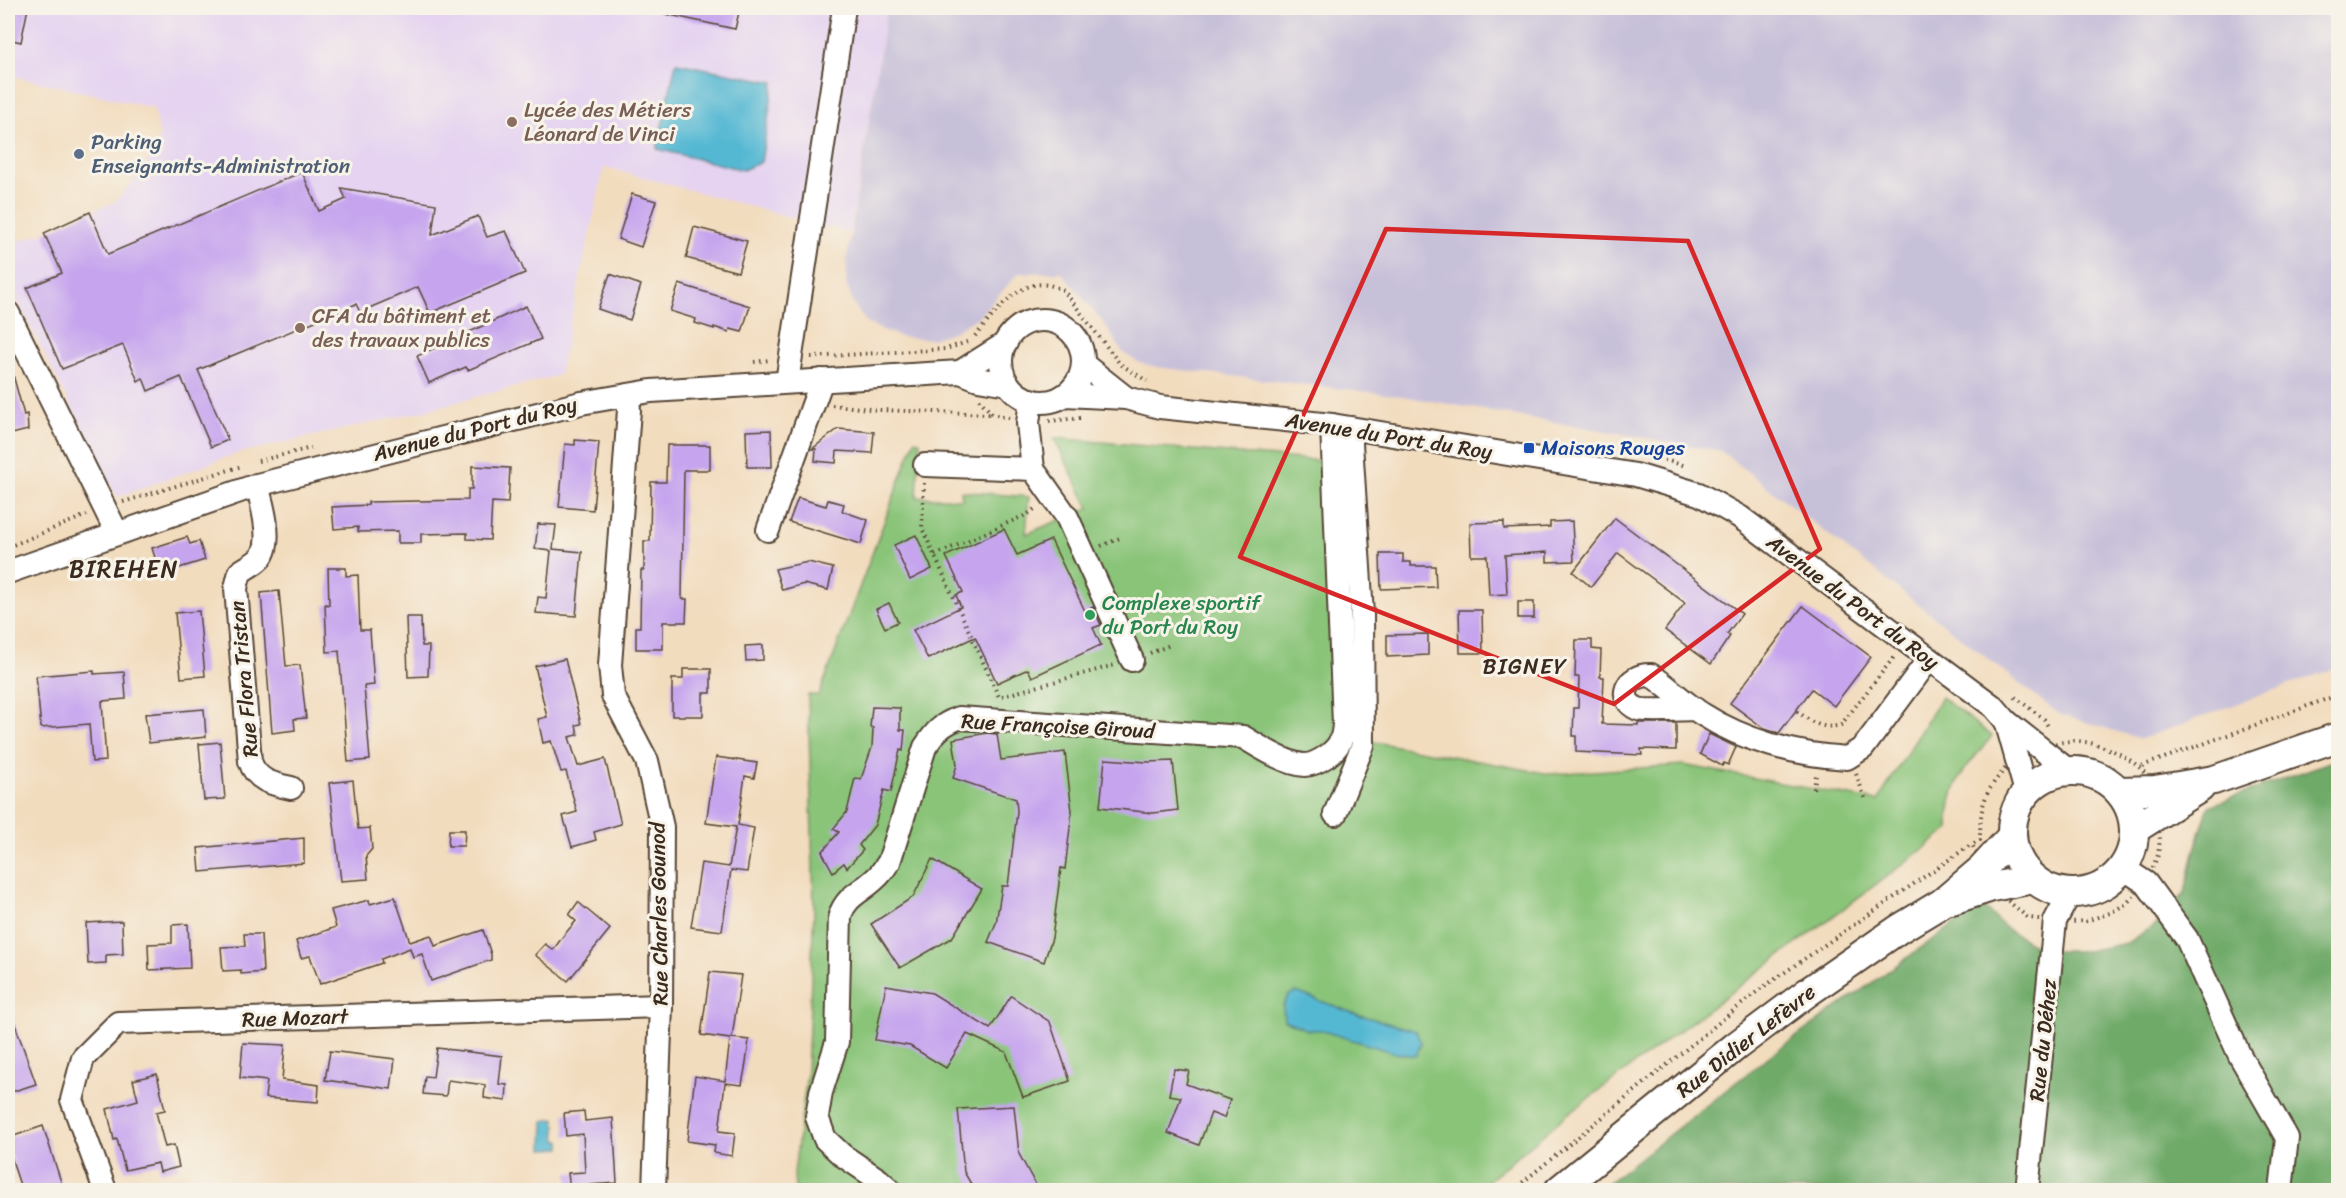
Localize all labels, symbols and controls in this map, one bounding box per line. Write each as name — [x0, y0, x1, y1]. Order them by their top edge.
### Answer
place label: Lycée des Métiers Léonard de Vinci — [524, 91, 691, 153]
marker: Lycée des Métiers Léonard de Vinci — [505, 115, 519, 129]
place label: Parking Enseignants-Administration — [91, 123, 350, 185]
marker: Parking Enseignants-Administration — [72, 147, 86, 161]
place label: CFA du bâtiment et des travaux publics — [312, 297, 491, 359]
marker: CFA du bâtiment et des travaux publics — [293, 321, 307, 335]
street label: Avenue du Port du Roy — [368, 385, 581, 473]
street label: Avenue du Port du Roy — [1282, 401, 1495, 471]
place label: Maisons Rouges — [1541, 429, 1685, 467]
marker: Maisons Rouges — [1522, 441, 1536, 455]
street label: Avenue du Port du Roy — [1757, 523, 1948, 680]
district label: BIREHEN — [69, 548, 179, 590]
place label: Complexe sportif du Port du Roy — [1102, 584, 1262, 646]
street label: Rue Flora Tristan — [218, 599, 270, 759]
marker: Complexe sportif du Port du Roy — [1083, 608, 1097, 622]
district label: BIGNEY — [1483, 647, 1568, 686]
street label: Rue Françoise Giroud — [960, 702, 1158, 750]
street label: Rue Charles Gounod — [638, 820, 680, 1006]
street label: Rue Didier Lefèvre — [1668, 974, 1825, 1108]
street label: Rue du Déhez — [2018, 977, 2068, 1103]
street label: Rue Mozart — [241, 997, 350, 1039]

